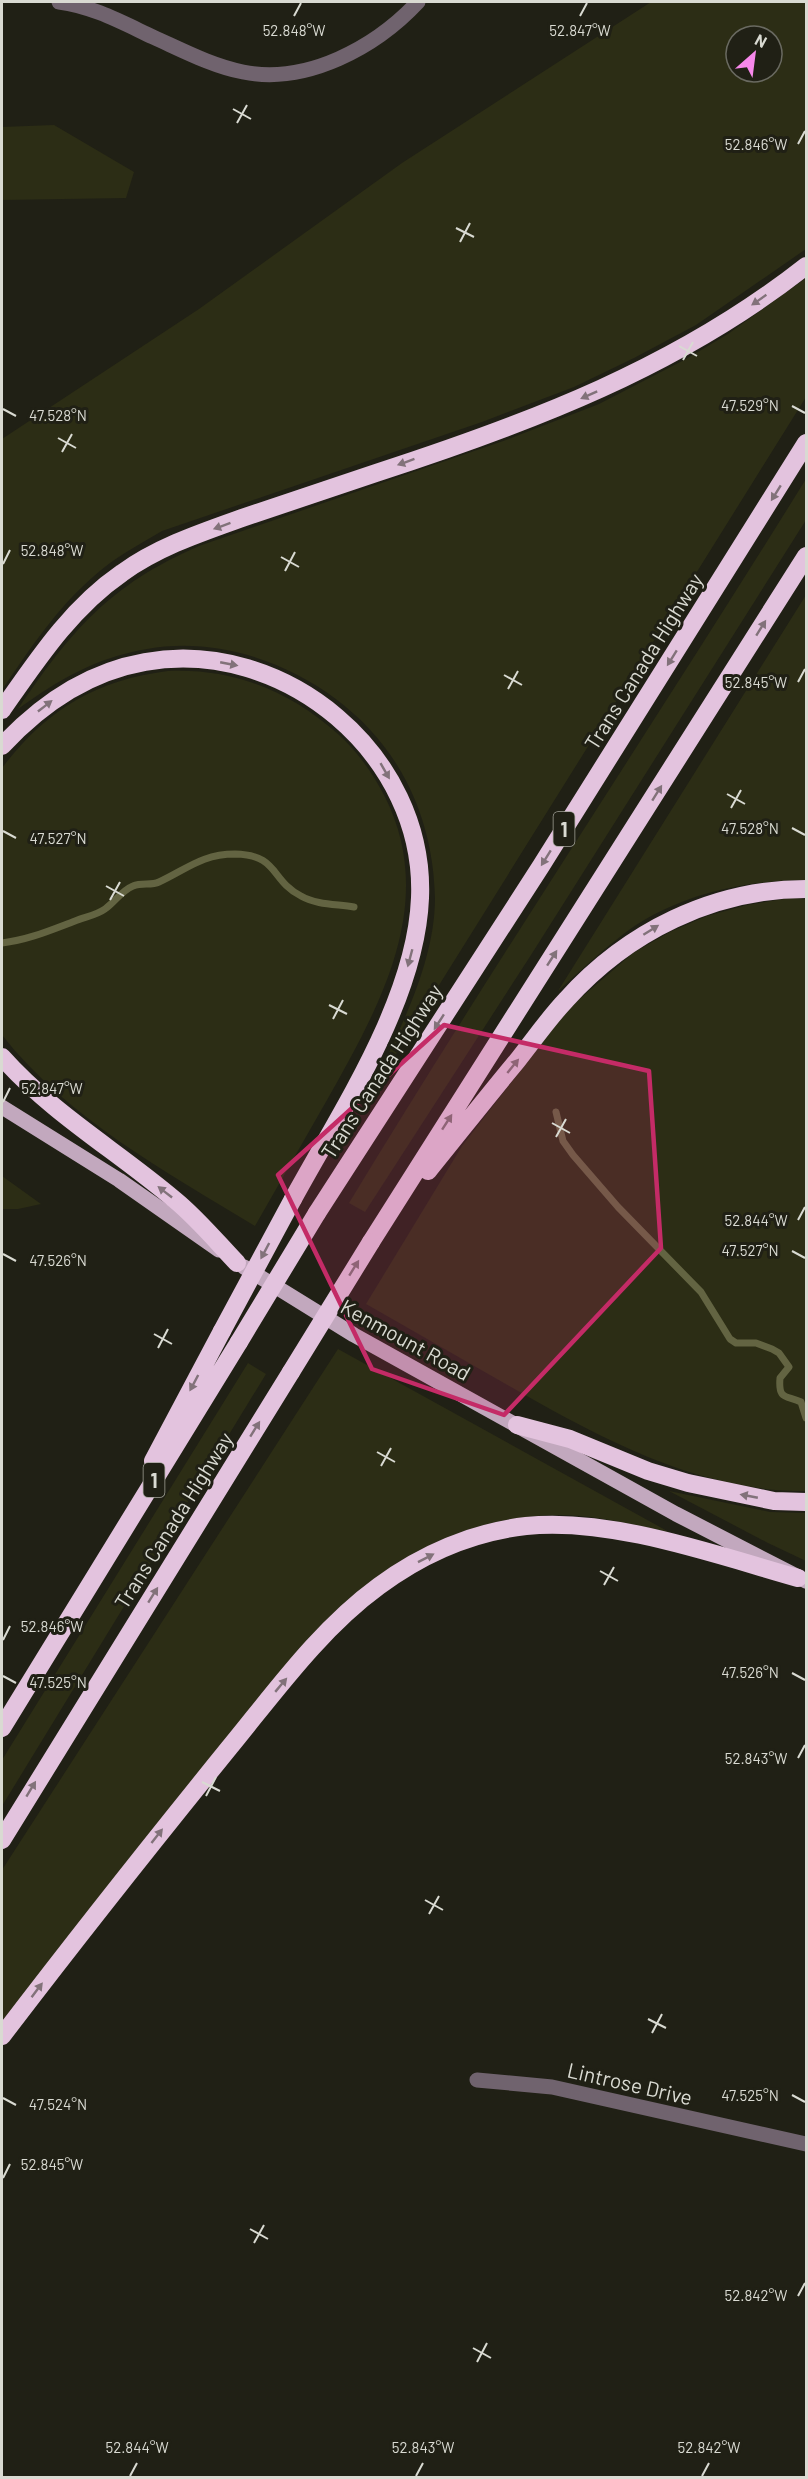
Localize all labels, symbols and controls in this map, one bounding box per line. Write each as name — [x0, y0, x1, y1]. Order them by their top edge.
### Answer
text: 52.848°W — [263, 21, 325, 39]
text: 52.847°W — [549, 21, 611, 39]
north arrow — [724, 24, 784, 84]
text: N — [752, 29, 770, 51]
text: 52.846°W — [725, 135, 787, 153]
one-way arrow — [752, 294, 768, 306]
one-way arrow — [581, 391, 598, 400]
text: 47.529°N — [721, 396, 779, 414]
text: 47.528°N — [29, 406, 87, 424]
one-way arrow — [397, 458, 415, 468]
one-way arrow — [770, 485, 781, 501]
one-way arrow — [213, 521, 231, 531]
text: 52.848°W — [21, 541, 83, 559]
street label: Trans Canada Highway — [579, 568, 708, 754]
one-way arrow — [755, 620, 766, 636]
one-way arrow — [666, 650, 677, 666]
one-way arrow — [219, 660, 238, 669]
text: 52.845°W — [725, 673, 787, 691]
one-way arrow — [37, 701, 52, 713]
one-way arrow — [380, 763, 390, 780]
one-way arrow — [651, 785, 662, 801]
road number: 1 — [554, 812, 574, 846]
text: 47.528°N — [721, 819, 779, 837]
text: 47.527°N — [29, 829, 87, 847]
one-way arrow — [540, 850, 551, 866]
one-way arrow — [643, 924, 659, 935]
one-way arrow — [404, 949, 414, 967]
one-way arrow — [547, 950, 558, 966]
street label: Trans Canada Highway — [315, 979, 447, 1163]
one-way arrow — [433, 1013, 445, 1029]
one-way arrow — [506, 1058, 519, 1074]
text: 52.847°W — [21, 1079, 83, 1097]
one-way arrow — [442, 1114, 453, 1130]
one-way arrow — [158, 1186, 173, 1198]
text: 52.844°W — [724, 1211, 788, 1229]
text: 47.527°N — [721, 1241, 779, 1259]
one-way arrow — [260, 1242, 270, 1259]
text: 47.526°N — [29, 1251, 87, 1269]
one-way arrow — [349, 1260, 360, 1276]
street label: Kenmount Road — [337, 1293, 475, 1385]
one-way arrow — [189, 1375, 199, 1392]
one-way arrow — [250, 1421, 261, 1437]
street label: Trans Canada Highway — [109, 1427, 238, 1613]
road number: 1 — [144, 1463, 164, 1497]
one-way arrow — [739, 1491, 758, 1500]
one-way arrow — [417, 1553, 434, 1562]
one-way arrow — [148, 1587, 159, 1603]
text: 52.846°W — [21, 1617, 83, 1635]
text: 47.526°N — [721, 1663, 779, 1681]
text: 47.525°N — [29, 1673, 87, 1691]
one-way arrow — [274, 1677, 287, 1693]
text: 52.843°W — [725, 1749, 787, 1767]
one-way arrow — [26, 1781, 37, 1797]
one-way arrow — [151, 1829, 163, 1844]
one-way arrow — [31, 1982, 43, 1998]
street label: Lintrose Drive — [565, 2056, 695, 2110]
text: 47.525°N — [721, 2086, 779, 2104]
text: 47.524°N — [29, 2095, 87, 2113]
text: 52.845°W — [21, 2155, 83, 2173]
text: 52.842°W — [725, 2286, 787, 2304]
text: 52.844°W — [105, 2438, 169, 2456]
text: 52.843°W — [392, 2438, 454, 2456]
text: 52.842°W — [678, 2438, 740, 2456]

